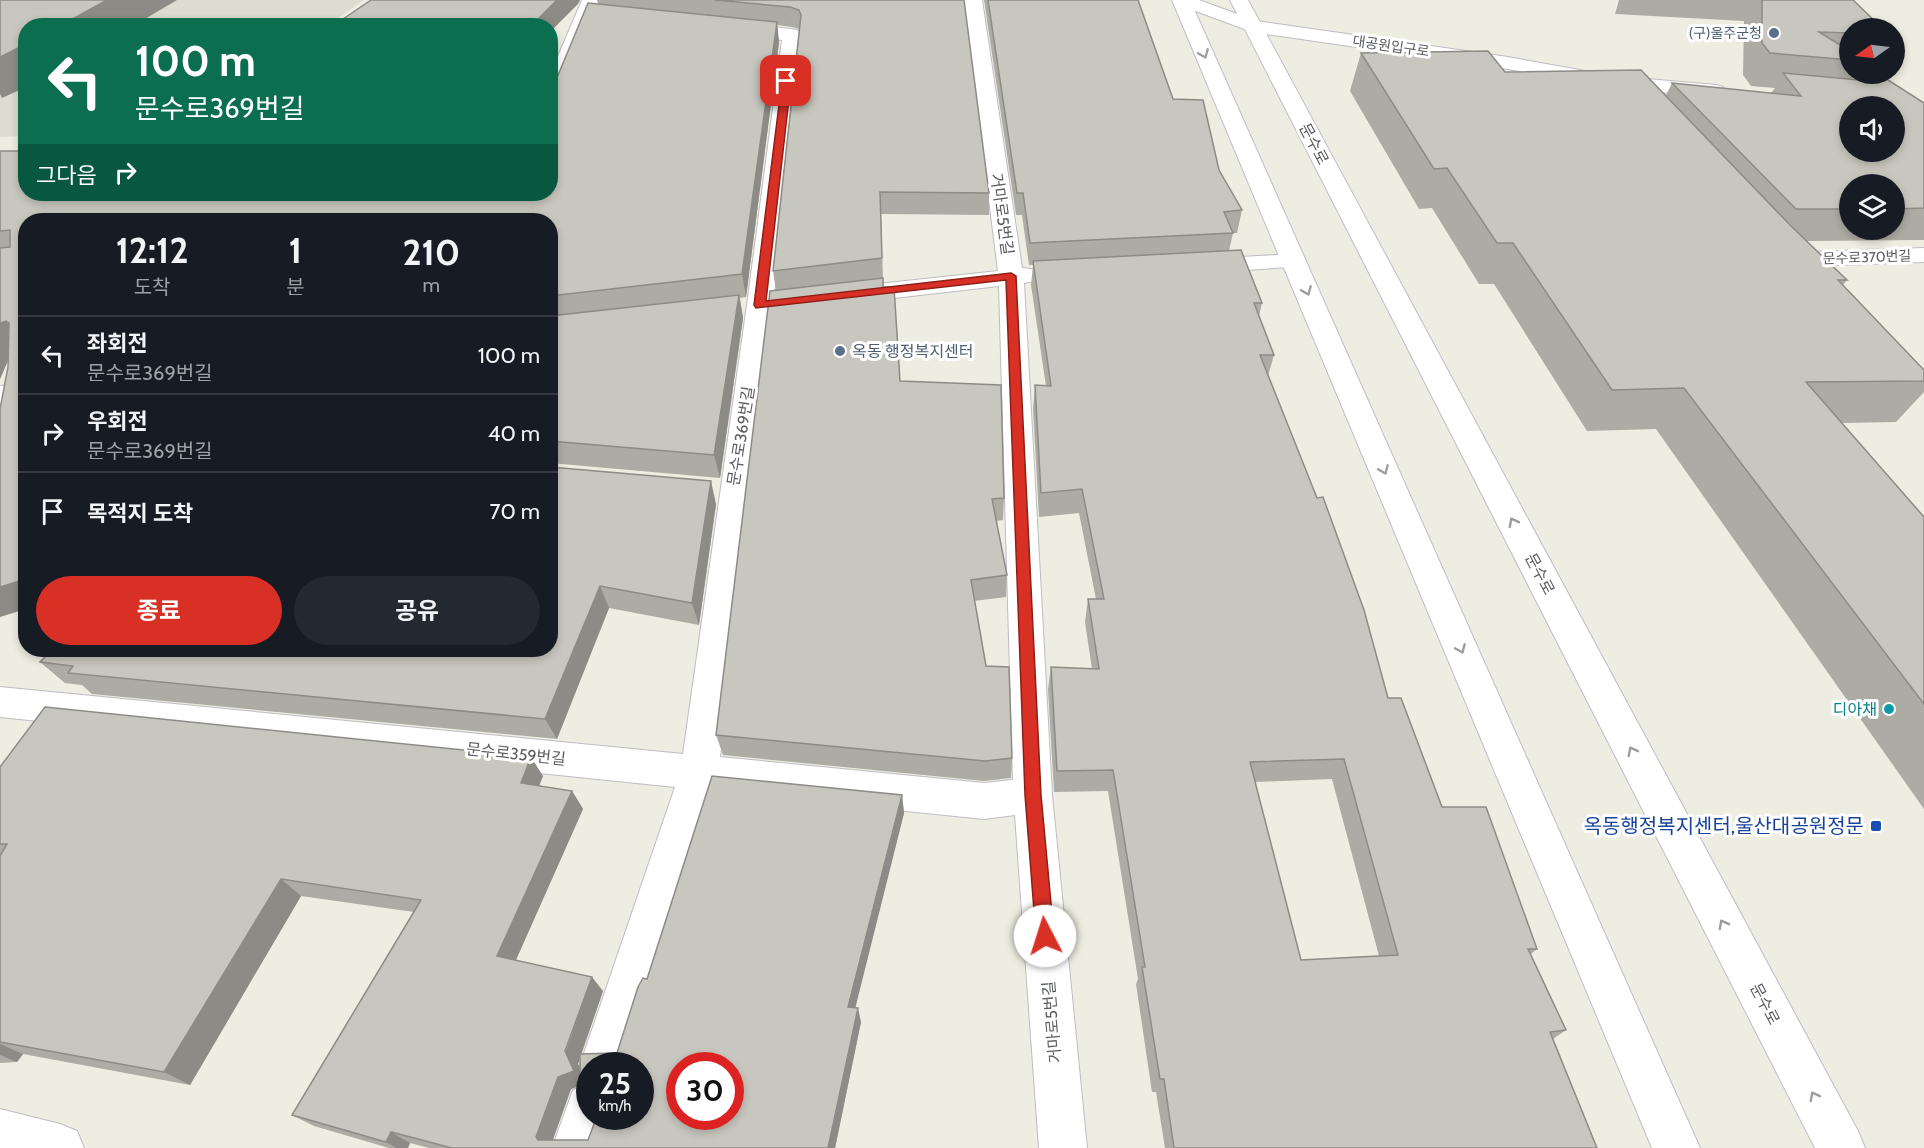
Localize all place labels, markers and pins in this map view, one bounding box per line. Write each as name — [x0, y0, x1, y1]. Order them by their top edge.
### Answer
place label: (구)울주군청 — [1689, 24, 1762, 42]
marker: (구)울주군청 — [1767, 26, 1781, 40]
pin — [760, 55, 811, 106]
place label: 옥동 행정복지센터 — [852, 342, 973, 361]
marker: 옥동 행정복지센터 — [833, 344, 847, 358]
place label: 디아채 — [1833, 700, 1877, 719]
marker: 디아채 — [1882, 702, 1896, 716]
place label: 옥동행정복지센터,울산대공원정문 — [1584, 814, 1864, 838]
marker: 옥동행정복지센터,울산대공원정문 — [1869, 819, 1883, 833]

